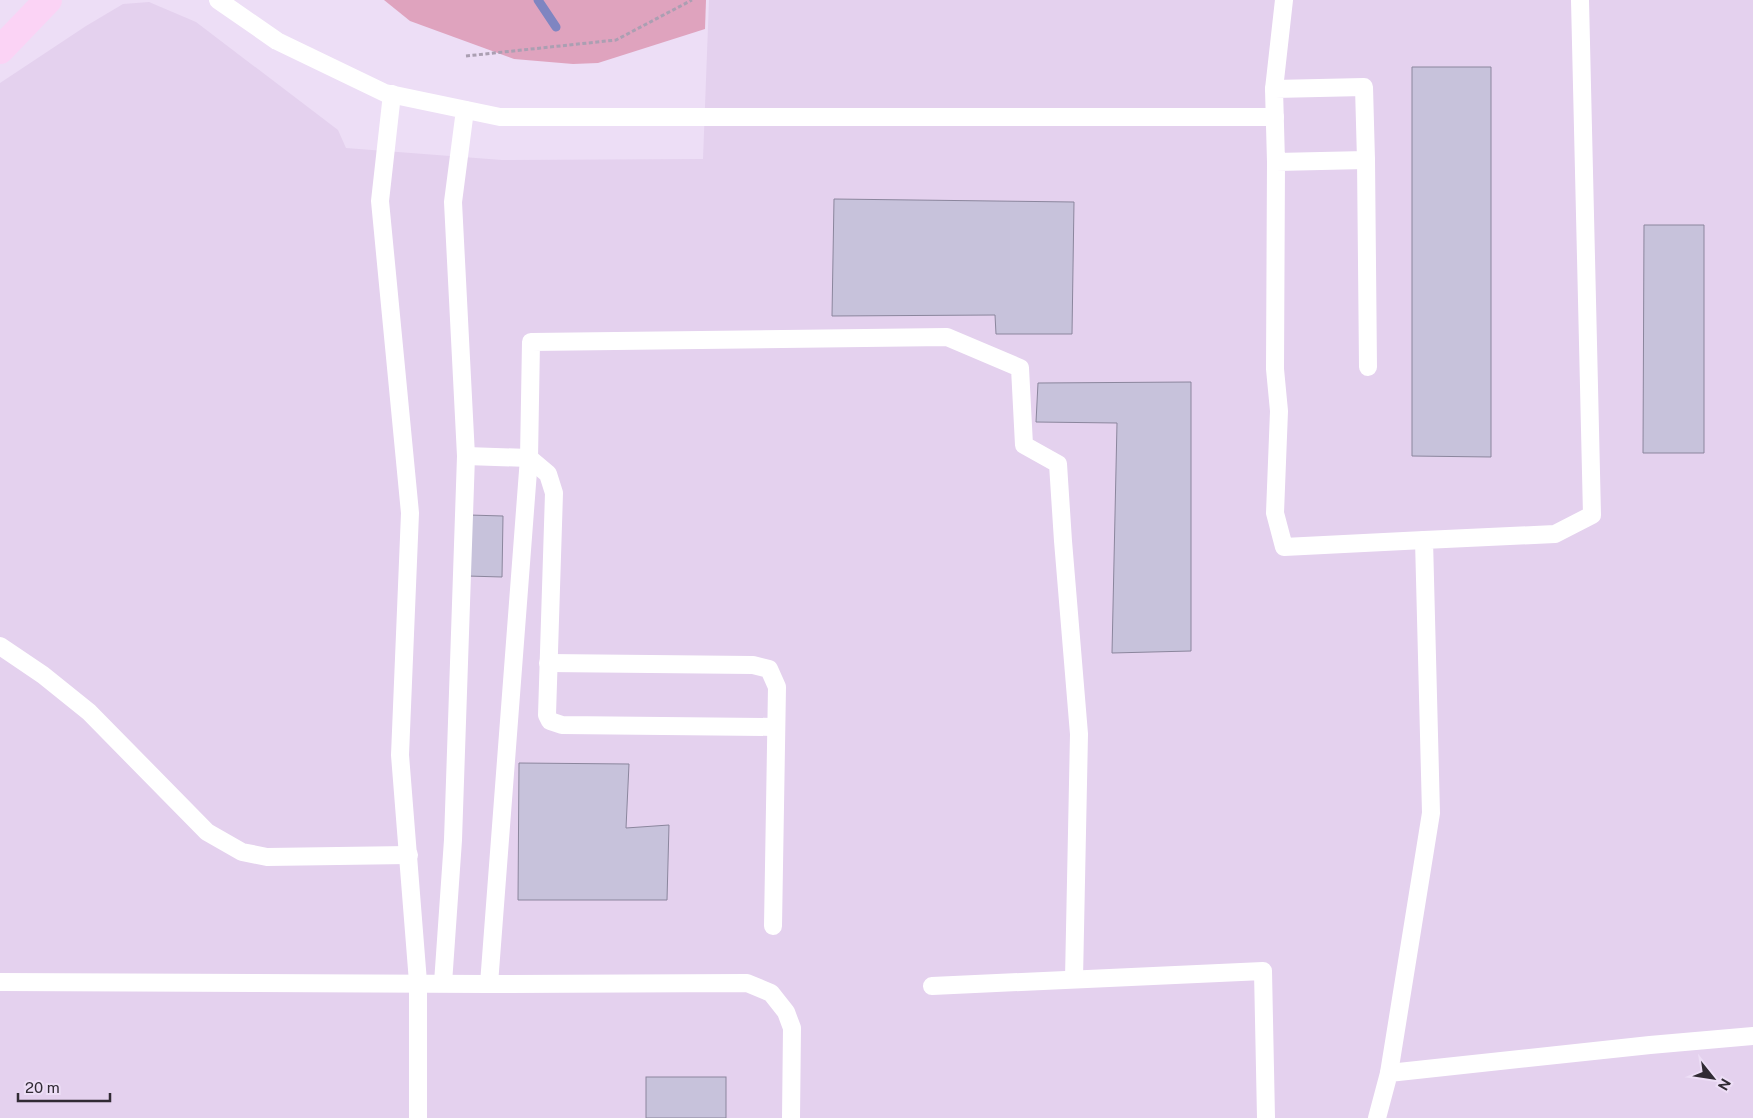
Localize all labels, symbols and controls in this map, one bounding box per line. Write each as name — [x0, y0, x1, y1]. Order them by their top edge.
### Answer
north arrow — [1688, 1053, 1738, 1103]
scale bar — [18, 1070, 110, 1102]
text: N — [1715, 1076, 1734, 1093]
text: 20 m — [25, 1079, 60, 1096]

